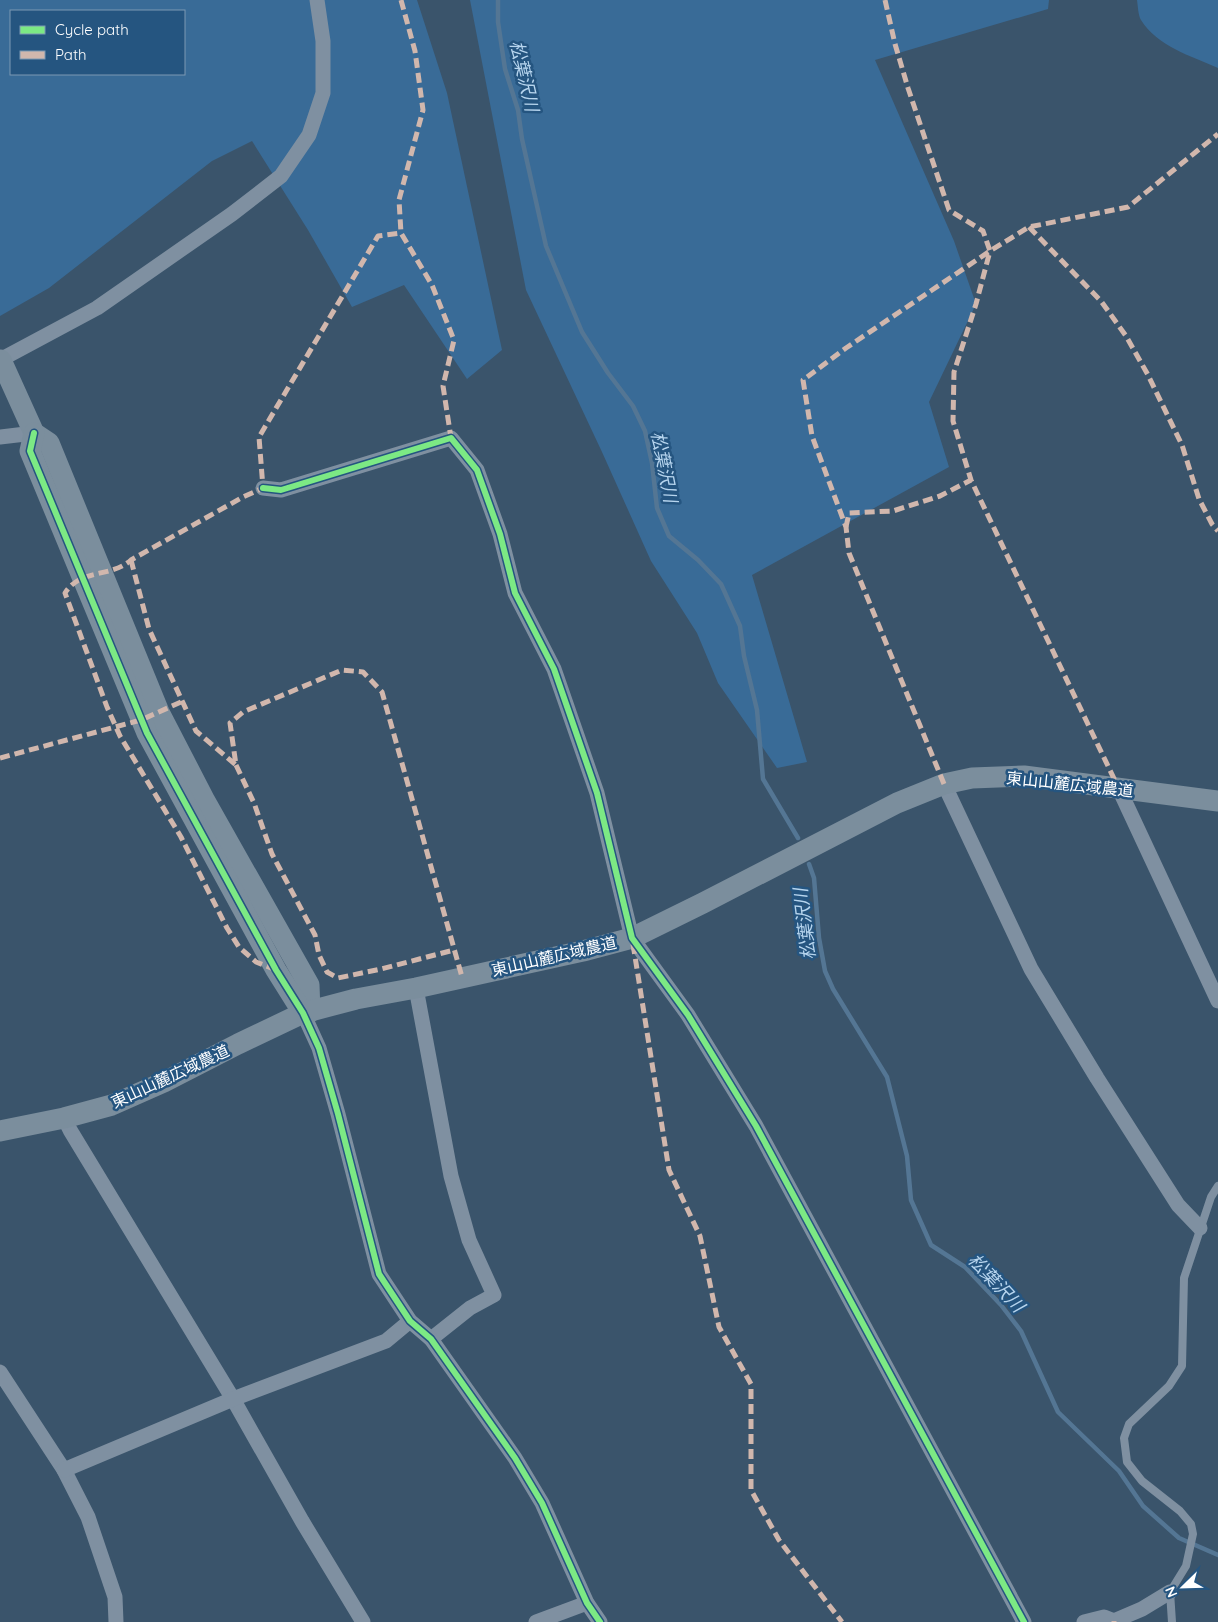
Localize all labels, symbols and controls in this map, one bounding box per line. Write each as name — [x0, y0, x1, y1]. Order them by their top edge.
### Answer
legend — [10, 10, 185, 75]
text: Cycle path — [55, 20, 129, 39]
water label: 松葉沢川 — [505, 38, 544, 116]
text: Path — [55, 45, 87, 64]
water label: 松葉沢川 — [646, 429, 683, 506]
street label: 東山山麓広域農道 — [1005, 767, 1135, 801]
water label: 松葉沢川 — [788, 885, 820, 961]
street label: 東山山麓広域農道 — [489, 932, 619, 980]
street label: 東山山麓広域農道 — [108, 1040, 232, 1112]
water label: 松葉沢川 — [963, 1248, 1031, 1318]
north arrow — [1158, 1562, 1208, 1612]
text: N — [1161, 1584, 1181, 1600]

